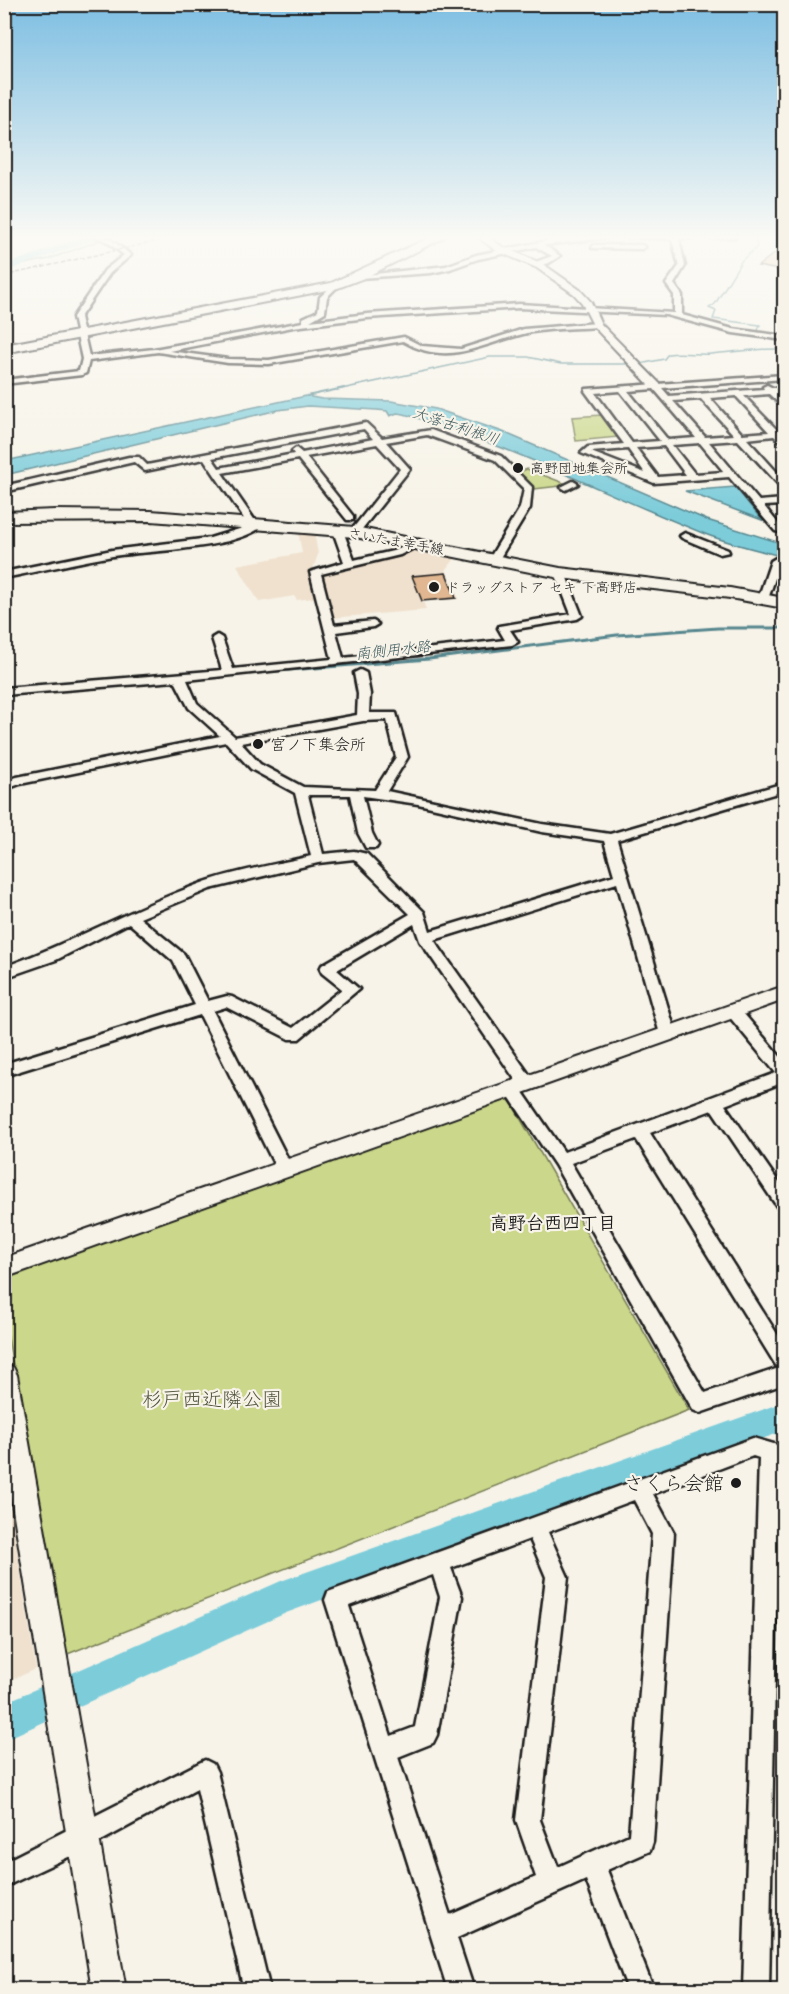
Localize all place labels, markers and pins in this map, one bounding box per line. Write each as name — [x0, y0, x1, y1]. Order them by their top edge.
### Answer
place label: 高野団地集会所 — [530, 458, 628, 477]
marker: 高野団地集会所 — [511, 461, 525, 475]
place label: ドラッグストア セキ 下高野店 — [446, 577, 637, 596]
marker: ドラッグストア セキ 下高野店 — [427, 580, 441, 594]
place label: 宮ノ下集会所 — [270, 733, 366, 754]
marker: 宮ノ下集会所 — [251, 737, 265, 751]
place label: さくら会館 — [624, 1469, 724, 1495]
marker: さくら会館 — [729, 1476, 743, 1490]

